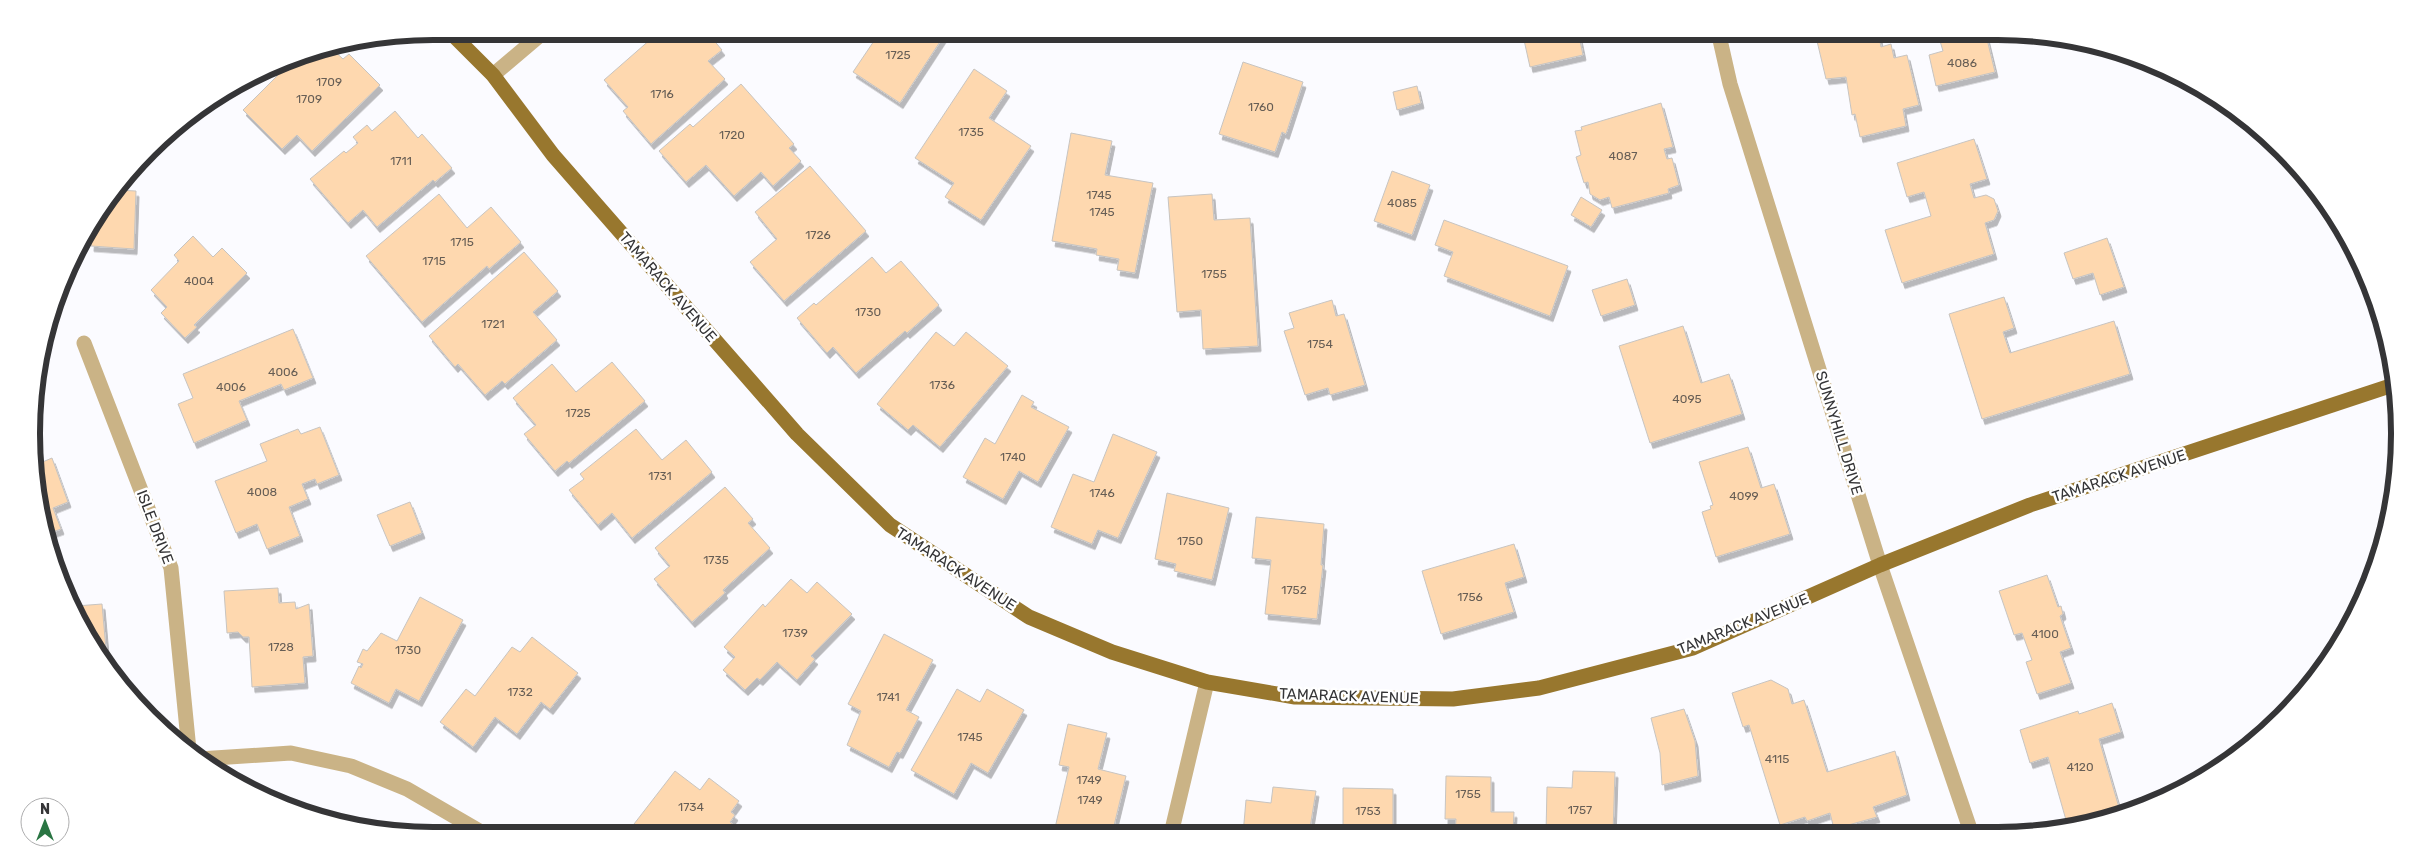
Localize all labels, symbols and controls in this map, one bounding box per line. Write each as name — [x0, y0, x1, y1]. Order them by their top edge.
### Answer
house number: 1725 — [885, 48, 911, 62]
house number: 4086 — [1947, 56, 1977, 70]
house number: 1709 — [316, 75, 342, 89]
house number: 1716 — [650, 87, 674, 101]
house number: 1709 — [296, 92, 322, 106]
house number: 1760 — [1248, 100, 1274, 114]
house number: 1735 — [958, 125, 984, 139]
house number: 1720 — [719, 128, 745, 142]
house number: 4087 — [1609, 149, 1637, 163]
house number: 1711 — [390, 154, 412, 168]
house number: 1745 — [1086, 188, 1112, 202]
house number: 4085 — [1387, 196, 1417, 210]
house number: 1745 — [1089, 205, 1115, 219]
street label: TAMARACK AVENUE — [615, 228, 721, 346]
house number: 1726 — [805, 228, 831, 242]
house number: 1715 — [450, 235, 474, 249]
house number: 1715 — [422, 254, 446, 268]
house number: 1755 — [1201, 267, 1227, 281]
house number: 4004 — [184, 274, 215, 288]
house number: 1730 — [855, 305, 881, 319]
house number: 1721 — [481, 317, 505, 331]
house number: 1754 — [1307, 337, 1333, 351]
house number: 4006 — [268, 365, 298, 379]
street label: SUNNYHILL DRIVE — [1812, 369, 1866, 497]
house number: 1736 — [929, 378, 955, 392]
house number: 4006 — [216, 380, 246, 394]
house number: 4095 — [1672, 392, 1702, 406]
house number: 1725 — [565, 406, 591, 420]
street label: TAMARACK AVENUE — [2050, 446, 2188, 506]
house number: 1740 — [1000, 450, 1026, 464]
house number: 1731 — [648, 469, 672, 483]
house number: 4008 — [247, 485, 277, 499]
house number: 1746 — [1089, 486, 1115, 500]
street label: ISLE DRIVE — [133, 487, 177, 567]
house number: 4099 — [1729, 489, 1759, 503]
street label: TAMARACK AVENUE — [893, 523, 1019, 615]
house number: 1750 — [1177, 534, 1203, 548]
house number: 1735 — [703, 553, 729, 567]
house number: 1752 — [1281, 583, 1307, 597]
street label: TAMARACK AVENUE — [1675, 589, 1811, 659]
house number: 1756 — [1457, 590, 1483, 604]
house number: 1739 — [782, 626, 808, 640]
house number: 4100 — [2031, 627, 2059, 641]
house number: 1728 — [268, 640, 294, 654]
house number: 1730 — [395, 643, 421, 657]
house number: 1732 — [507, 685, 533, 699]
street label: TAMARACK AVENUE — [1279, 685, 1419, 707]
house number: 1741 — [876, 690, 900, 704]
house number: 1745 — [957, 730, 983, 744]
house number: 4115 — [1765, 752, 1789, 766]
house number: 4120 — [2066, 760, 2094, 774]
house number: 1749 — [1076, 773, 1102, 787]
house number: 1755 — [1455, 787, 1481, 801]
house number: 1749 — [1077, 793, 1103, 807]
north arrow — [20, 797, 70, 847]
house number: 1734 — [678, 800, 705, 814]
text: N — [40, 801, 50, 818]
house number: 1757 — [1568, 803, 1592, 817]
house number: 1753 — [1355, 804, 1381, 818]

